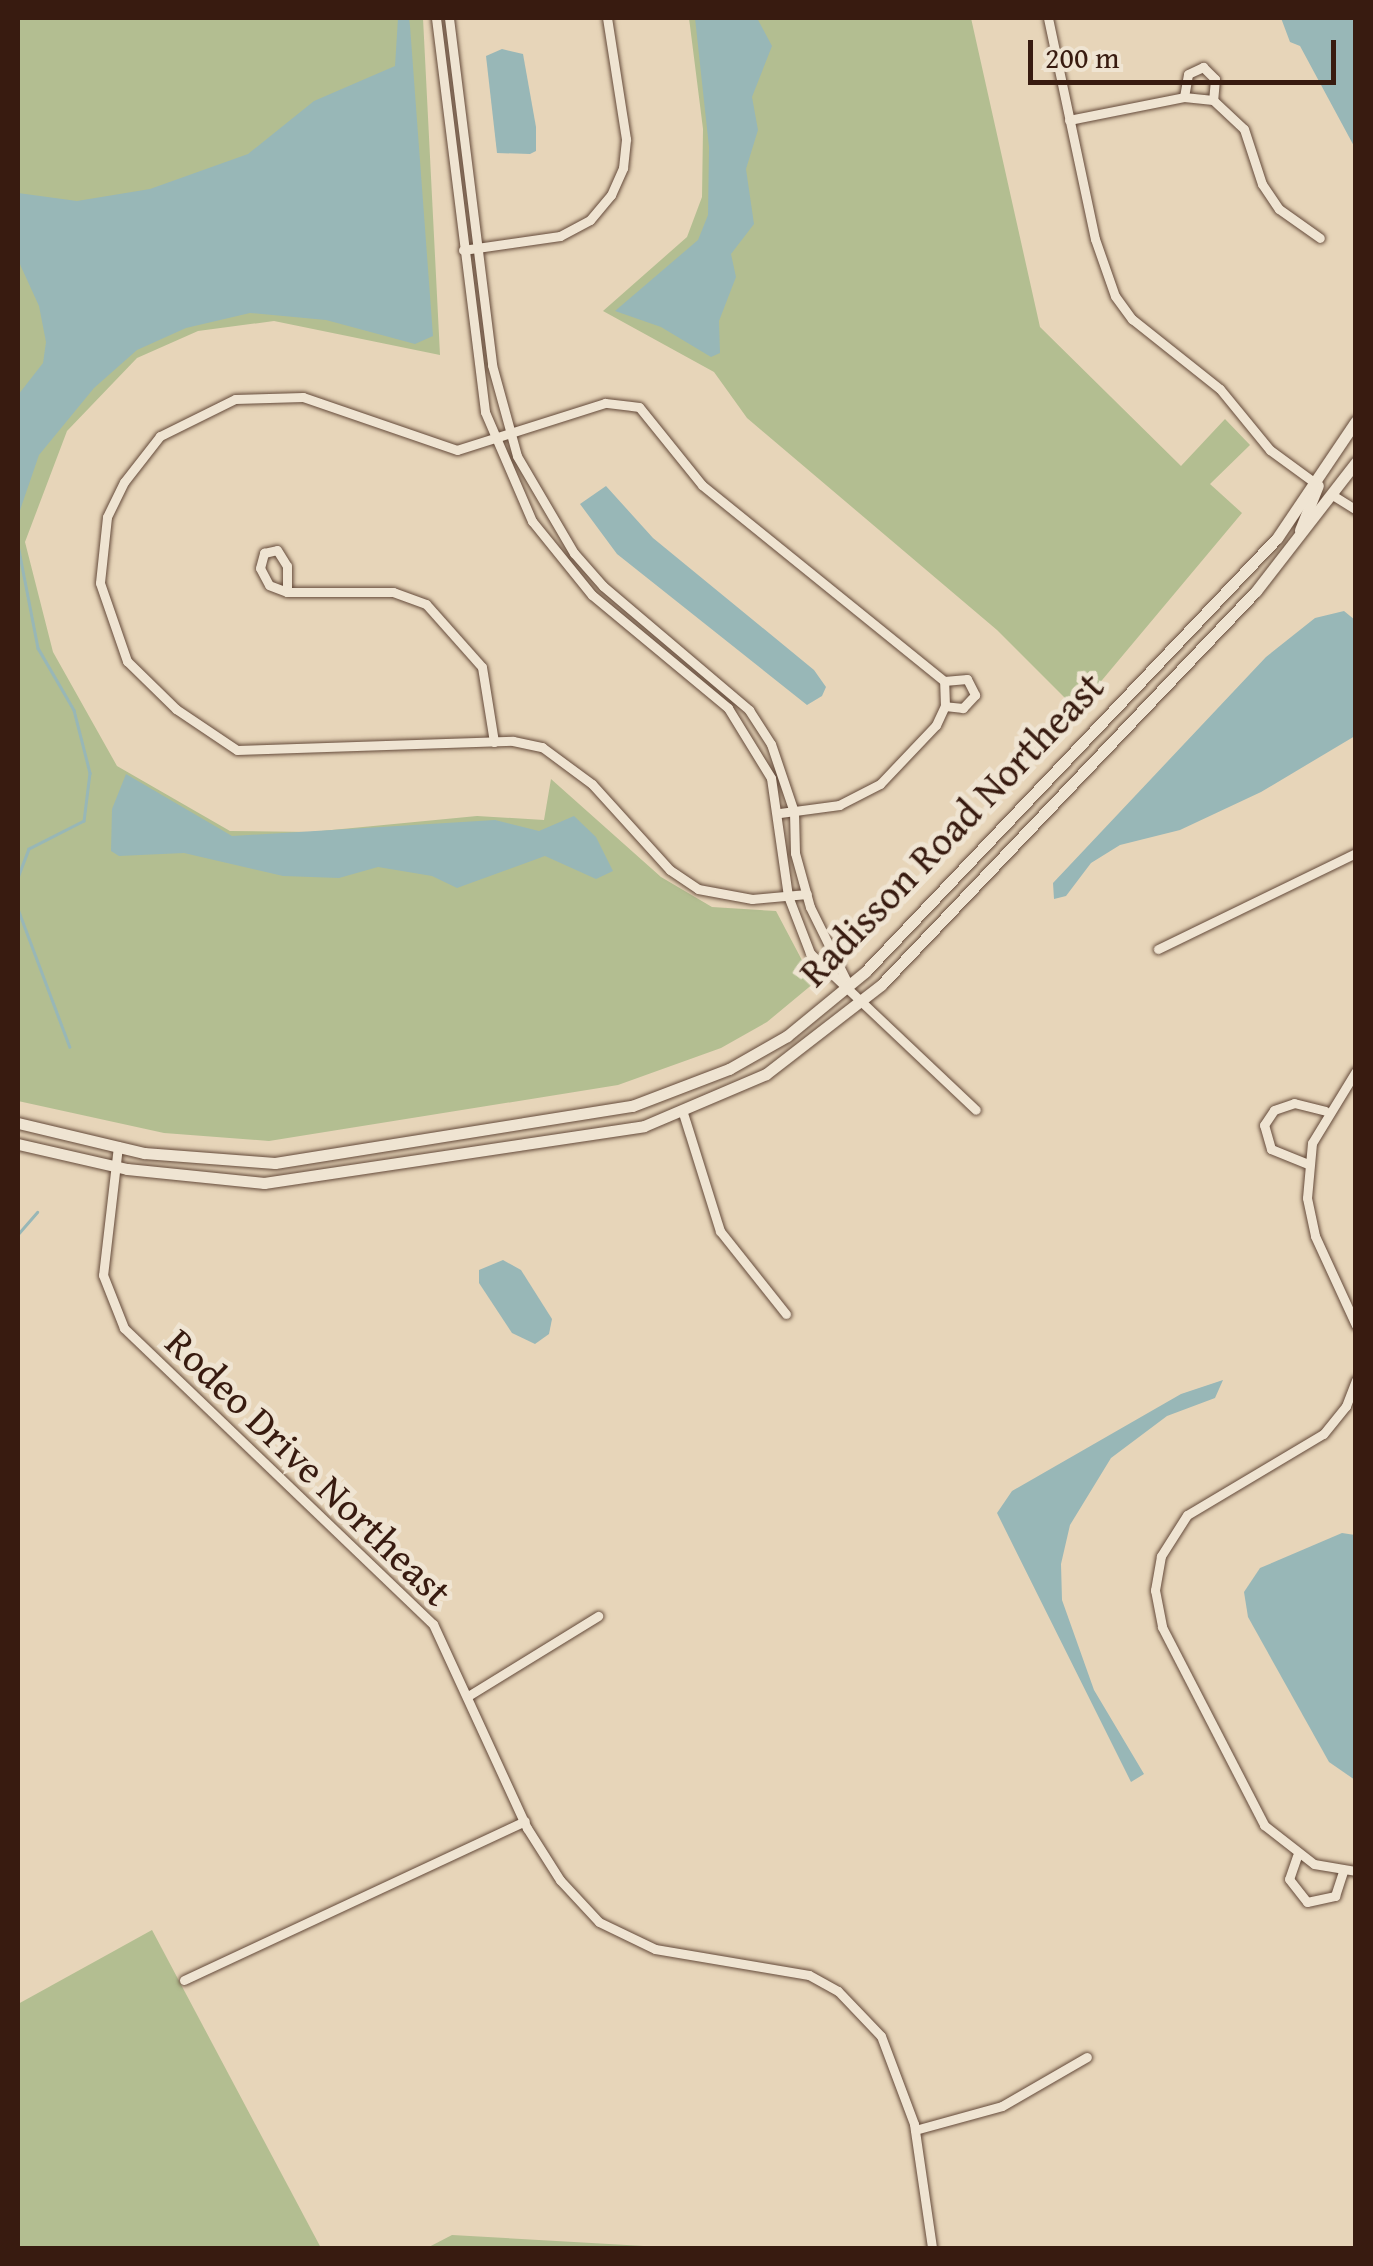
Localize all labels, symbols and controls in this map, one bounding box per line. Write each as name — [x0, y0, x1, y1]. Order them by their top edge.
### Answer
scale bar — [1033, 20, 1340, 82]
text: 200 m — [1045, 35, 1119, 79]
street label: Radisson Road Northeast — [789, 662, 1113, 996]
street label: Rodeo Drive Northeast — [156, 1318, 462, 1616]

